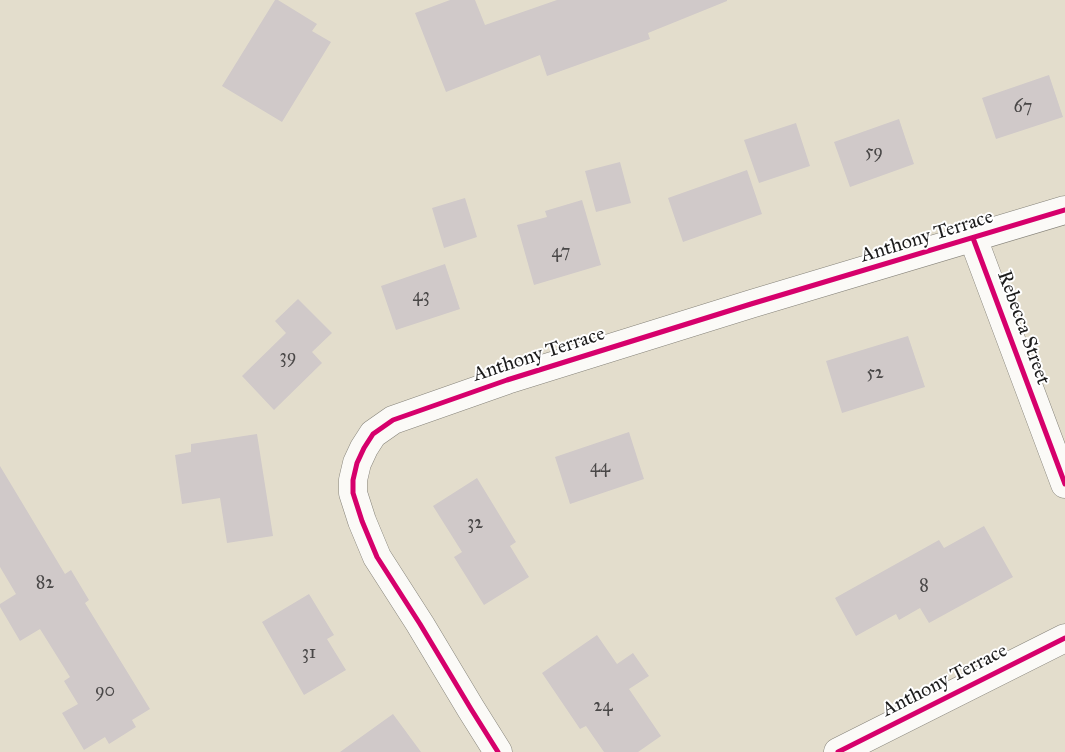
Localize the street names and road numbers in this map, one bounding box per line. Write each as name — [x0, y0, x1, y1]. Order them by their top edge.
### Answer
street label: Anthony Terrace — [858, 205, 996, 269]
street label: Rebecca Street — [991, 268, 1055, 388]
street label: Anthony Terrace — [470, 322, 608, 388]
street label: Anthony Terrace — [878, 639, 1012, 723]

